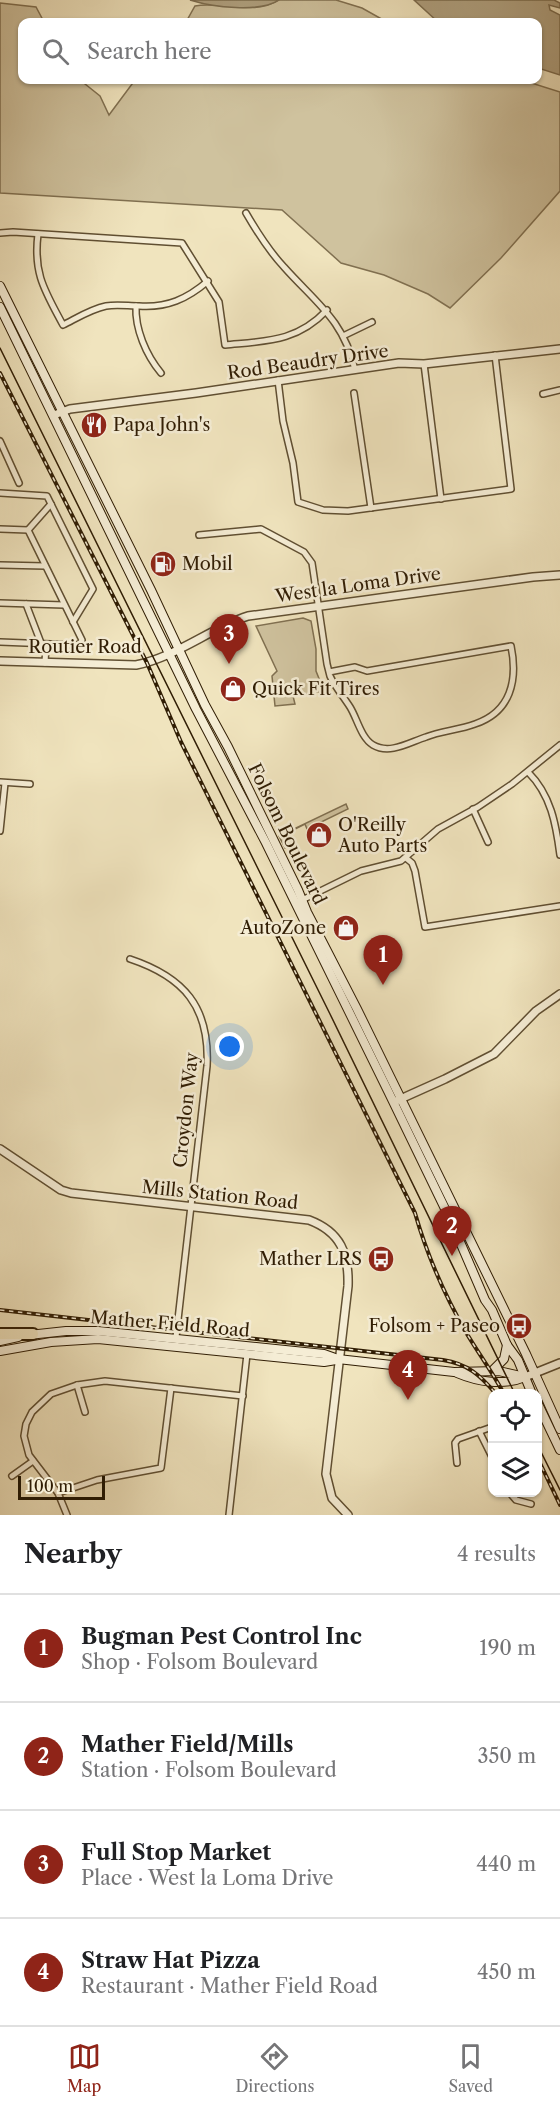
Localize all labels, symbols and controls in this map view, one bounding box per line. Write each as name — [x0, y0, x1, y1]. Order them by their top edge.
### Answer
search box — [18, 18, 542, 84]
icon: search — [39, 35, 72, 68]
text: Search here — [87, 38, 212, 65]
street label: Rod Beaudry Drive — [226, 340, 390, 384]
restaurant icon: Papa John's — [79, 410, 109, 440]
place label: Papa John's — [113, 414, 210, 436]
fuel station icon: Mobil — [148, 549, 178, 579]
place label: Mobil — [182, 553, 232, 575]
street label: West la Loma Drive — [273, 562, 442, 608]
pin: 3 — [210, 614, 248, 664]
street label: Routier Road — [28, 636, 142, 658]
shop icon: Quick Fit Tires — [218, 674, 248, 704]
place label: Quick Fit Tires — [252, 678, 380, 700]
street label: Folsom Boulevard — [243, 760, 331, 908]
place label: O'Reilly Auto Parts — [337, 814, 427, 857]
shop icon: O'Reilly Auto Parts — [304, 820, 334, 850]
shop icon: AutoZone — [331, 913, 361, 943]
place label: AutoZone — [239, 917, 326, 939]
pin: 1 — [364, 936, 403, 985]
your location — [215, 1032, 244, 1061]
street label: Croydon Way — [169, 1050, 203, 1169]
street label: Mills Station Road — [141, 1176, 299, 1214]
pin: 2 — [432, 1206, 472, 1256]
bus stop icon: Mather LRS — [366, 1244, 396, 1274]
place label: Mather LRS — [259, 1248, 362, 1270]
street label: Mather Field Road — [89, 1306, 251, 1342]
bus stop icon: Folsom + Paseo — [504, 1311, 534, 1341]
place label: Folsom + Paseo — [368, 1315, 500, 1337]
pin: 4 — [388, 1350, 428, 1400]
map controls — [488, 1389, 542, 1497]
button: locate — [488, 1389, 542, 1443]
button: layers — [488, 1443, 542, 1497]
scale bar — [18, 1473, 105, 1500]
text: 100 m — [27, 1476, 73, 1496]
text: Nearby — [24, 1538, 122, 1570]
text: 4 results — [457, 1542, 536, 1566]
text: Bugman Pest Control Inc — [81, 1623, 362, 1650]
text: 1 — [39, 1636, 48, 1660]
text: 190 m — [479, 1636, 536, 1660]
text: Shop · Folsom Boulevard — [81, 1650, 318, 1674]
text: Mather Field/Mills — [81, 1731, 293, 1758]
text: 2 — [38, 1744, 49, 1768]
text: 350 m — [478, 1744, 536, 1768]
text: Station · Folsom Boulevard — [81, 1758, 337, 1782]
text: Full Stop Market — [81, 1839, 271, 1866]
text: 3 — [38, 1852, 49, 1876]
text: 440 m — [476, 1852, 536, 1876]
text: Place · West la Loma Drive — [81, 1866, 333, 1890]
text: Straw Hat Pizza — [81, 1947, 260, 1974]
text: 4 — [38, 1960, 49, 1984]
text: 450 m — [477, 1960, 536, 1984]
text: Restaurant · Mather Field Road — [81, 1974, 378, 1998]
tab: Map — [67, 2040, 101, 2096]
tab: Directions — [235, 2040, 314, 2096]
tab: Saved — [449, 2040, 493, 2096]

